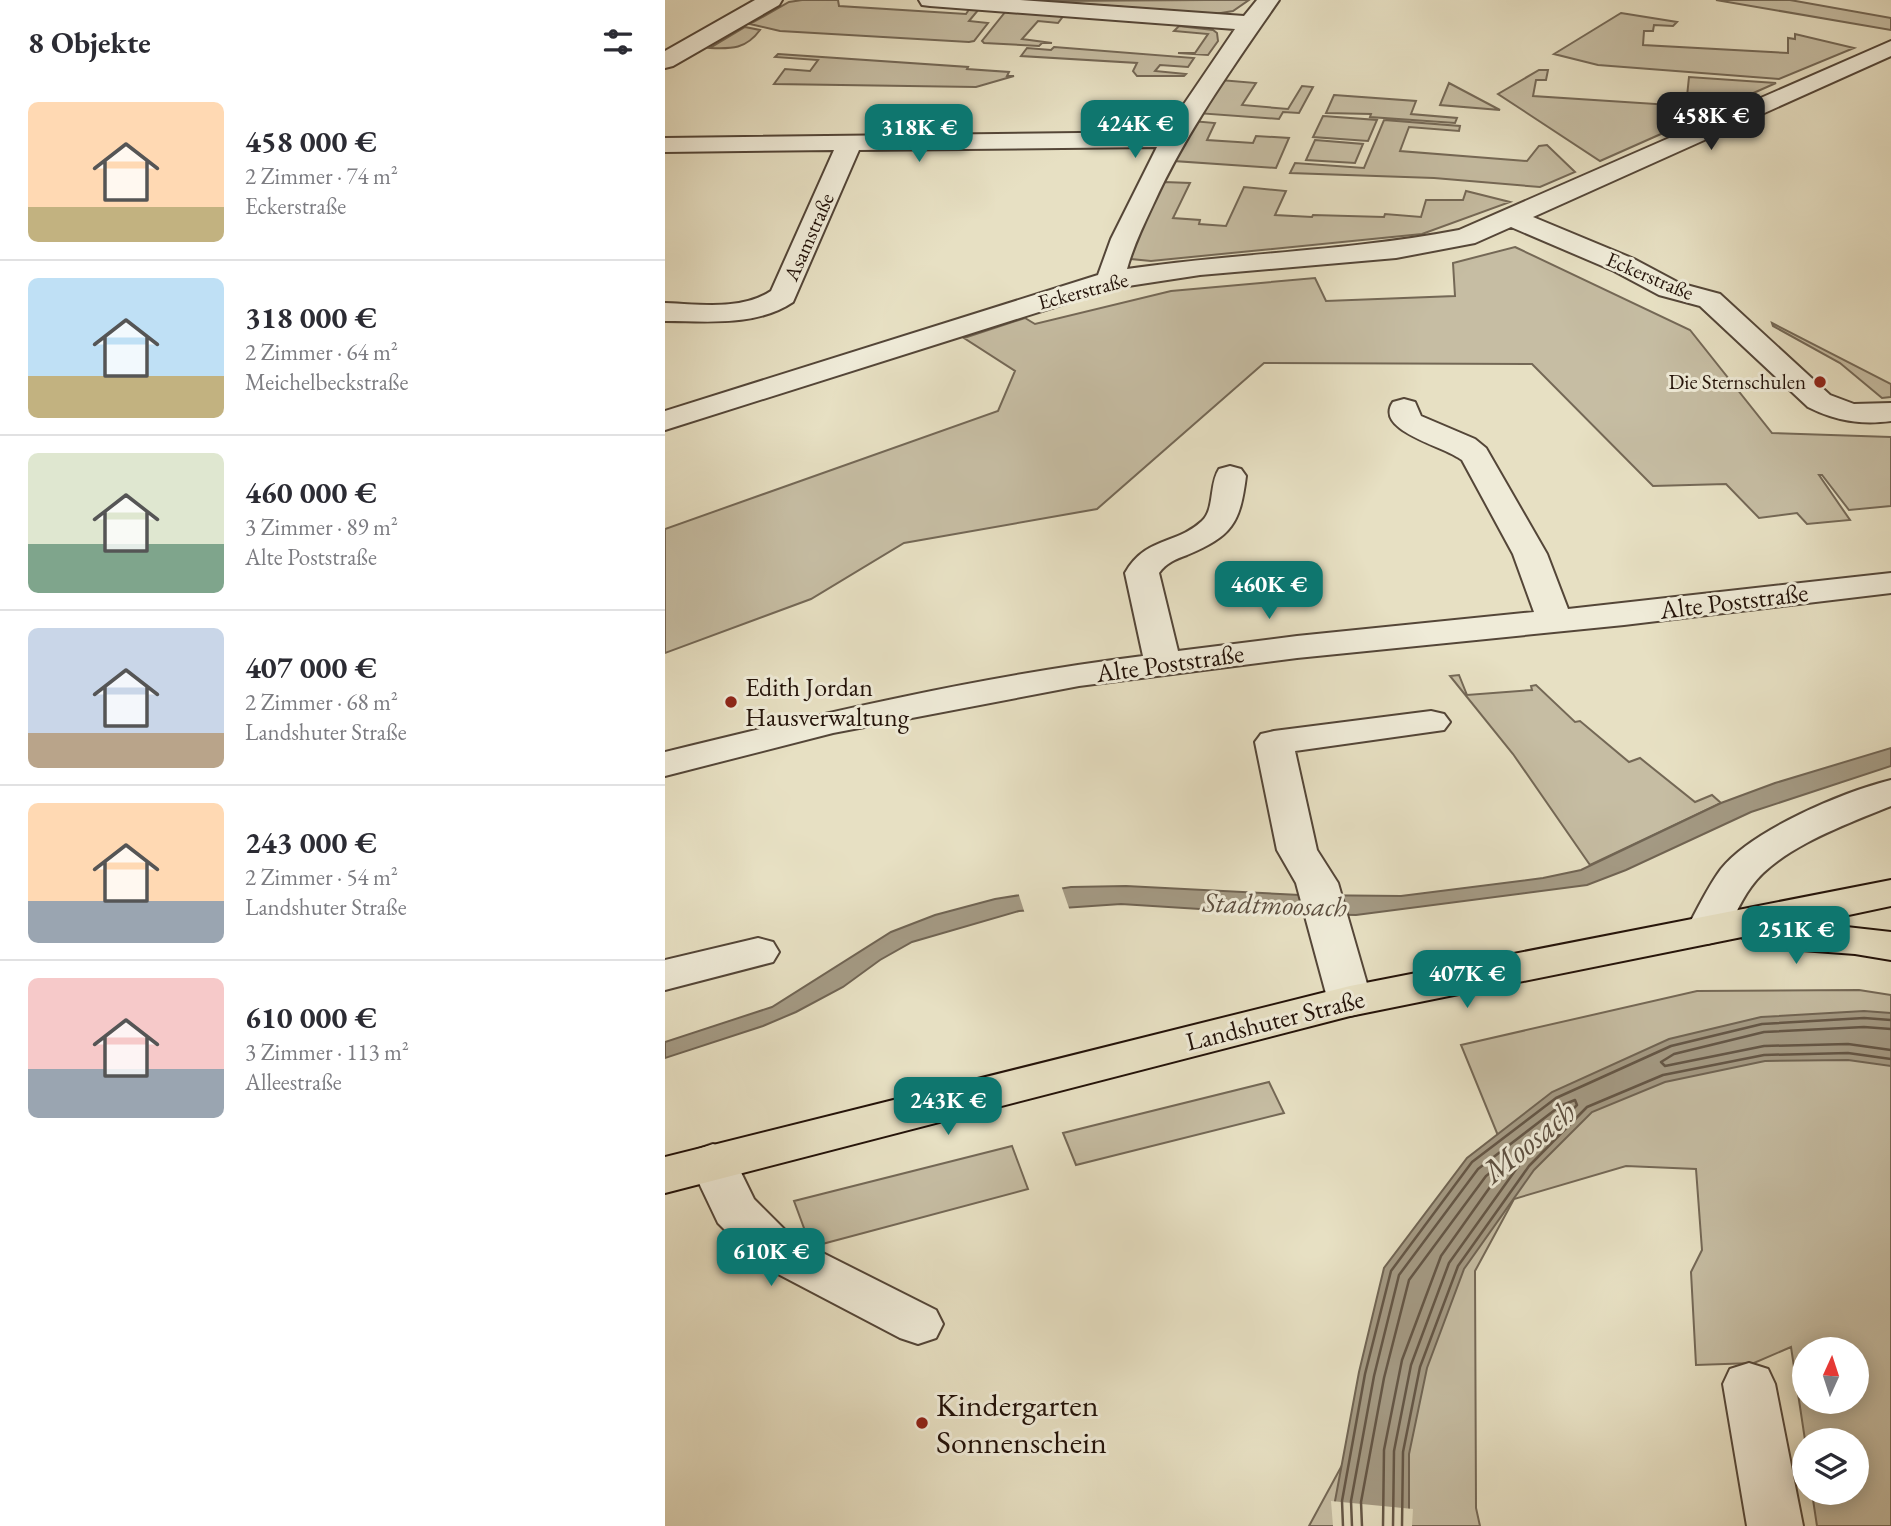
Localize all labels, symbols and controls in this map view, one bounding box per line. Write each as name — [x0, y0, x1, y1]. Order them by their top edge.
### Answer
text: 8 Objekte — [28, 23, 151, 62]
icon: filters — [599, 23, 637, 61]
pin: 458K € — [1654, 92, 1768, 152]
pin: 424K € — [1078, 100, 1192, 160]
text: 458K € — [1673, 100, 1749, 130]
pin: 318K € — [862, 104, 976, 164]
text: 424K € — [1097, 108, 1173, 138]
text: 318K € — [881, 112, 957, 142]
text: 458 000 € — [245, 122, 377, 161]
icon: home — [84, 130, 168, 214]
text: 2 Zimmer · 74 m² — [245, 161, 398, 191]
street label: Asamstraße — [777, 189, 840, 286]
text: Eckerstraße — [245, 191, 346, 221]
street label: Eckerstraße — [1602, 245, 1698, 306]
street label: Eckerstraße — [1035, 266, 1131, 316]
text: 318 000 € — [245, 298, 377, 337]
icon: home — [84, 306, 168, 390]
text: 2 Zimmer · 64 m² — [245, 337, 398, 367]
text: Meichelbeckstraße — [245, 367, 408, 397]
place label: Die Sternschulen — [1668, 368, 1806, 395]
marker: Die Sternschulen — [1812, 374, 1828, 390]
text: 460 000 € — [245, 473, 377, 512]
icon: home — [84, 481, 168, 565]
text: 3 Zimmer · 89 m² — [245, 512, 398, 542]
text: Alte Poststraße — [245, 542, 377, 572]
pin: 460K € — [1212, 562, 1326, 621]
text: 460K € — [1231, 569, 1307, 599]
street label: Alte Poststraße — [1657, 575, 1810, 627]
street label: Alte Poststraße — [1093, 636, 1246, 690]
text: 407 000 € — [245, 648, 377, 687]
icon: home — [84, 656, 168, 740]
place label: Edith Jordan Hausverwaltung — [745, 670, 910, 734]
text: 2 Zimmer · 68 m² — [245, 687, 398, 717]
marker: Edith Jordan Hausverwaltung — [723, 694, 739, 710]
text: Landshuter Straße — [245, 717, 407, 747]
text: 243 000 € — [245, 823, 377, 862]
icon: home — [84, 831, 168, 915]
text: 2 Zimmer · 54 m² — [245, 862, 398, 892]
water label: Stadtmoosach — [1201, 883, 1348, 925]
text: Landshuter Straße — [245, 892, 407, 922]
pin: 251K € — [1739, 906, 1853, 966]
text: 251K € — [1758, 914, 1834, 944]
pin: 407K € — [1410, 950, 1524, 1010]
text: 407K € — [1429, 958, 1505, 988]
street label: Landshuter Straße — [1182, 981, 1368, 1059]
text: 610 000 € — [245, 998, 377, 1037]
icon: home — [84, 1006, 168, 1090]
text: 3 Zimmer · 113 m² — [245, 1037, 409, 1067]
text: Alleestraße — [245, 1067, 342, 1097]
pin: 243K € — [891, 1078, 1005, 1137]
text: 243K € — [910, 1085, 986, 1115]
water label: Moosach — [1471, 1090, 1584, 1194]
pin: 610K € — [714, 1228, 828, 1288]
text: 610K € — [733, 1236, 809, 1266]
north arrow — [1792, 1337, 1869, 1414]
map controls — [1792, 1337, 1869, 1505]
place label: Kindergarten Sonnenschein — [936, 1384, 1107, 1463]
marker: Kindergarten Sonnenschein — [914, 1415, 930, 1431]
button: layers — [1792, 1428, 1869, 1505]

